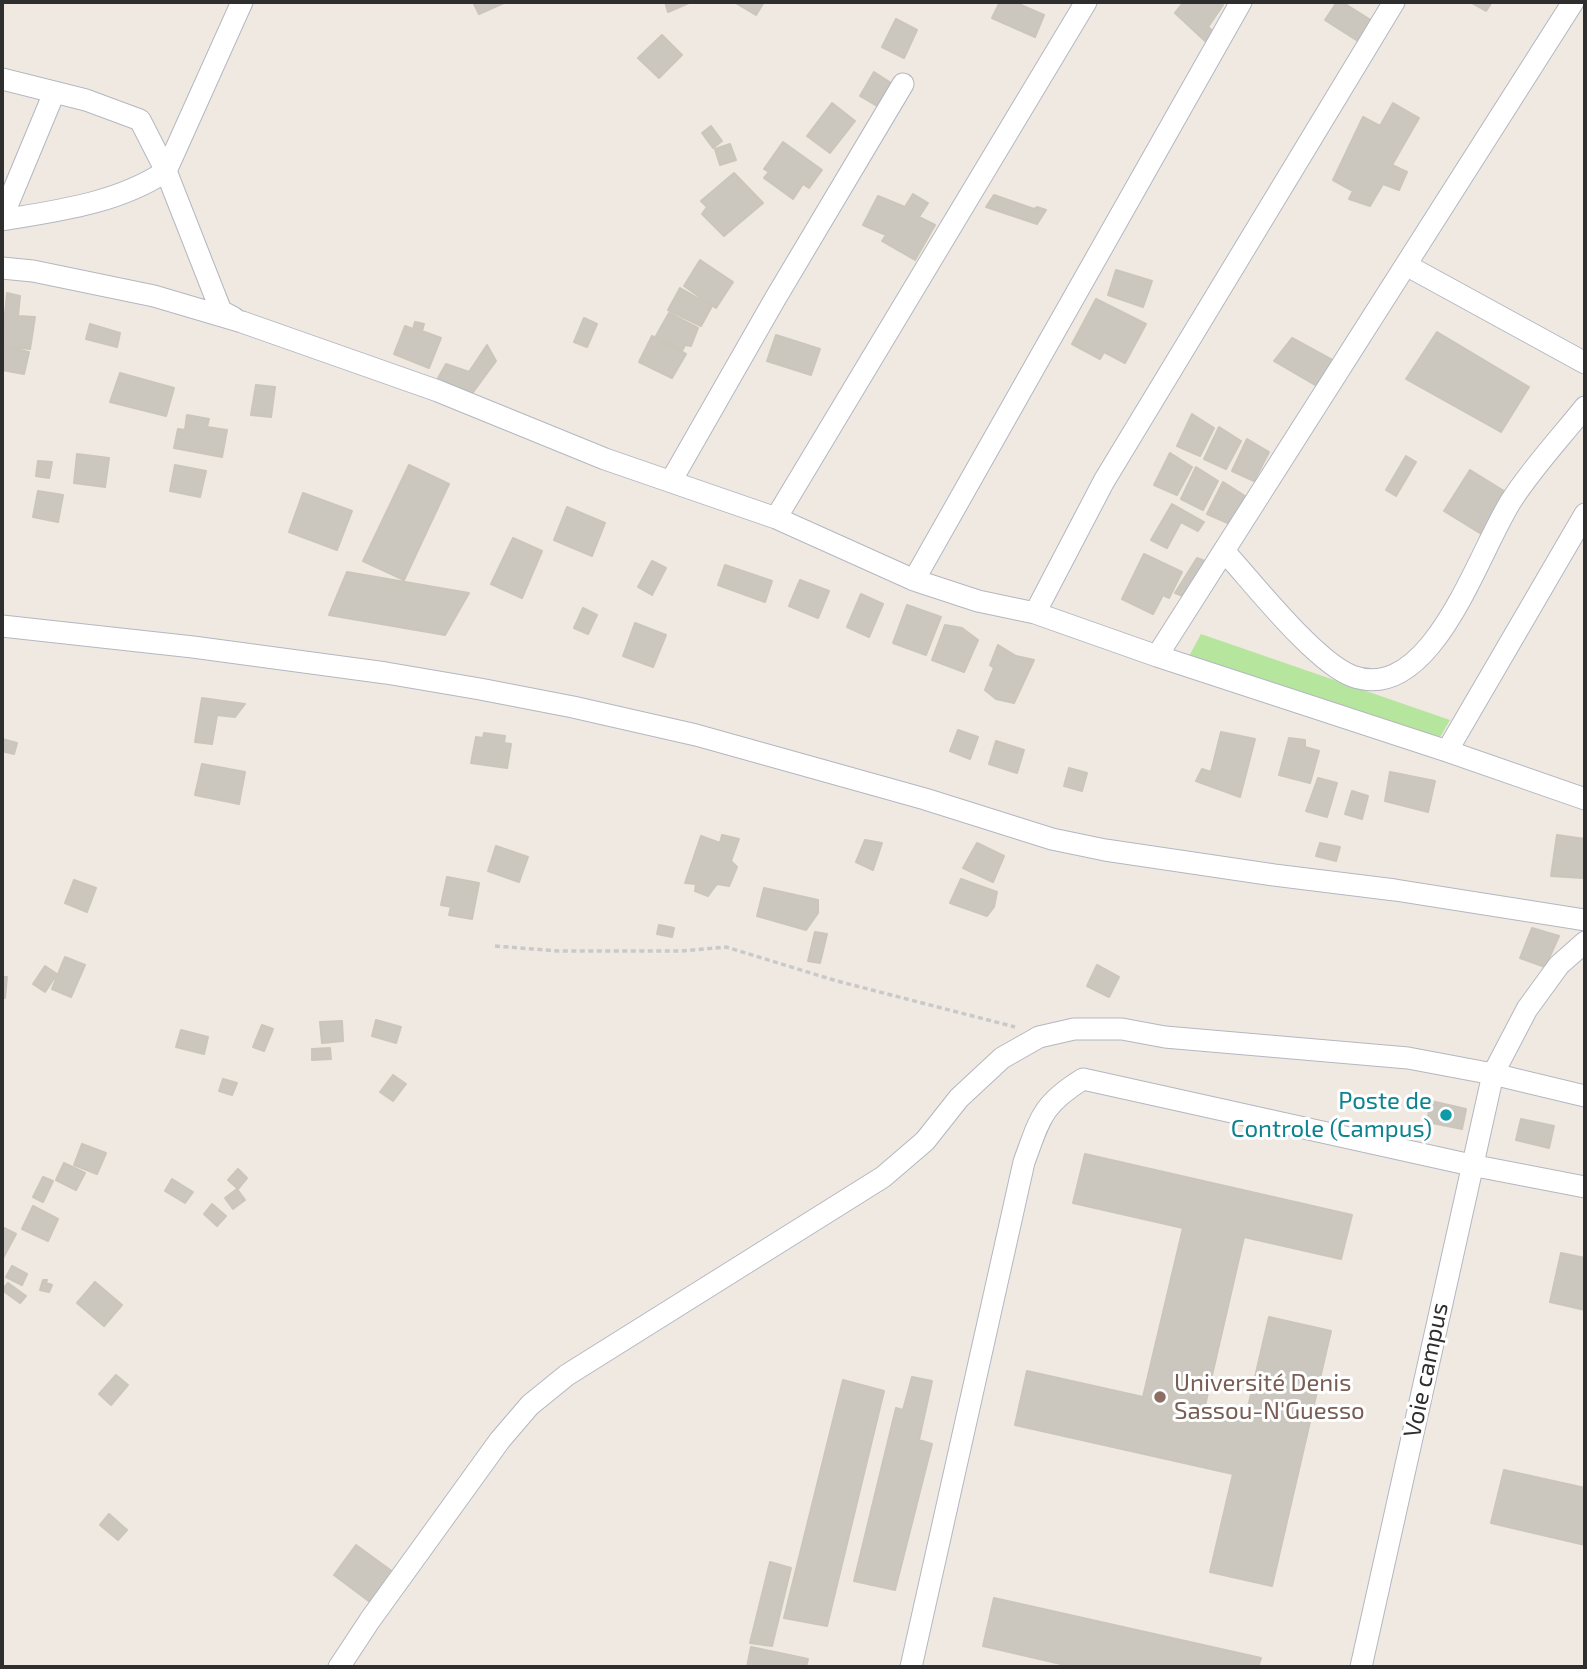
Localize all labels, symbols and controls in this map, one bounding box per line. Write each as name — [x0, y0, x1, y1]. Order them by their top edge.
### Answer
place label: Poste de Controle (Campus) — [1231, 1087, 1432, 1143]
marker: Poste de Controle (Campus) — [1438, 1107, 1454, 1123]
street label: Voie campus — [1398, 1300, 1454, 1440]
place label: Université Denis Sassou-N'Guesso — [1174, 1369, 1365, 1425]
marker: Université Denis Sassou-N'Guesso — [1152, 1389, 1168, 1405]

